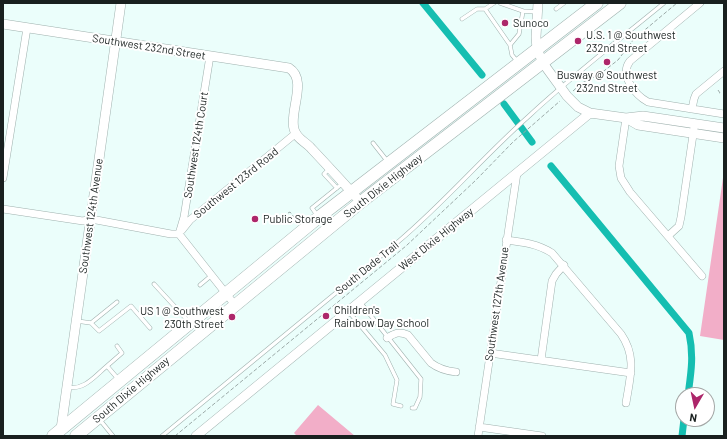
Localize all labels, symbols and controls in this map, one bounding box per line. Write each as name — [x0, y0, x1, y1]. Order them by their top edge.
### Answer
place label: Sunoco — [513, 16, 549, 30]
marker: Sunoco — [500, 18, 510, 28]
place label: U.S. 1 @ Southwest 232nd Street — [586, 28, 676, 54]
street label: Southwest 232nd Street — [91, 32, 207, 62]
marker: U.S. 1 @ Southwest 232nd Street — [573, 36, 583, 46]
marker: Busway @ Southwest 232nd Street — [602, 57, 612, 67]
place label: Busway @ Southwest 232nd Street — [557, 68, 657, 94]
street label: Southwest 124th Court — [181, 91, 211, 199]
street label: Southwest 123rd Road — [191, 145, 281, 221]
street label: South Dixie Highway — [341, 151, 425, 221]
street label: Southwest 124th Avenue — [76, 158, 106, 274]
street label: West Dixie Highway — [396, 205, 476, 273]
place label: Public Storage — [263, 212, 332, 226]
marker: Public Storage — [250, 214, 260, 224]
street label: South Dade Trail — [333, 238, 401, 298]
street label: Southwest 127th Avenue — [482, 246, 512, 362]
place label: Children's Rainbow Day School — [334, 303, 429, 329]
place label: US 1 @ Southwest 230th Street — [140, 304, 224, 330]
marker: Children's Rainbow Day School — [321, 311, 331, 321]
marker: US 1 @ Southwest 230th Street — [227, 312, 237, 322]
street label: South Dixie Highway — [90, 354, 172, 426]
north arrow — [675, 387, 715, 427]
text: N — [689, 411, 698, 425]

